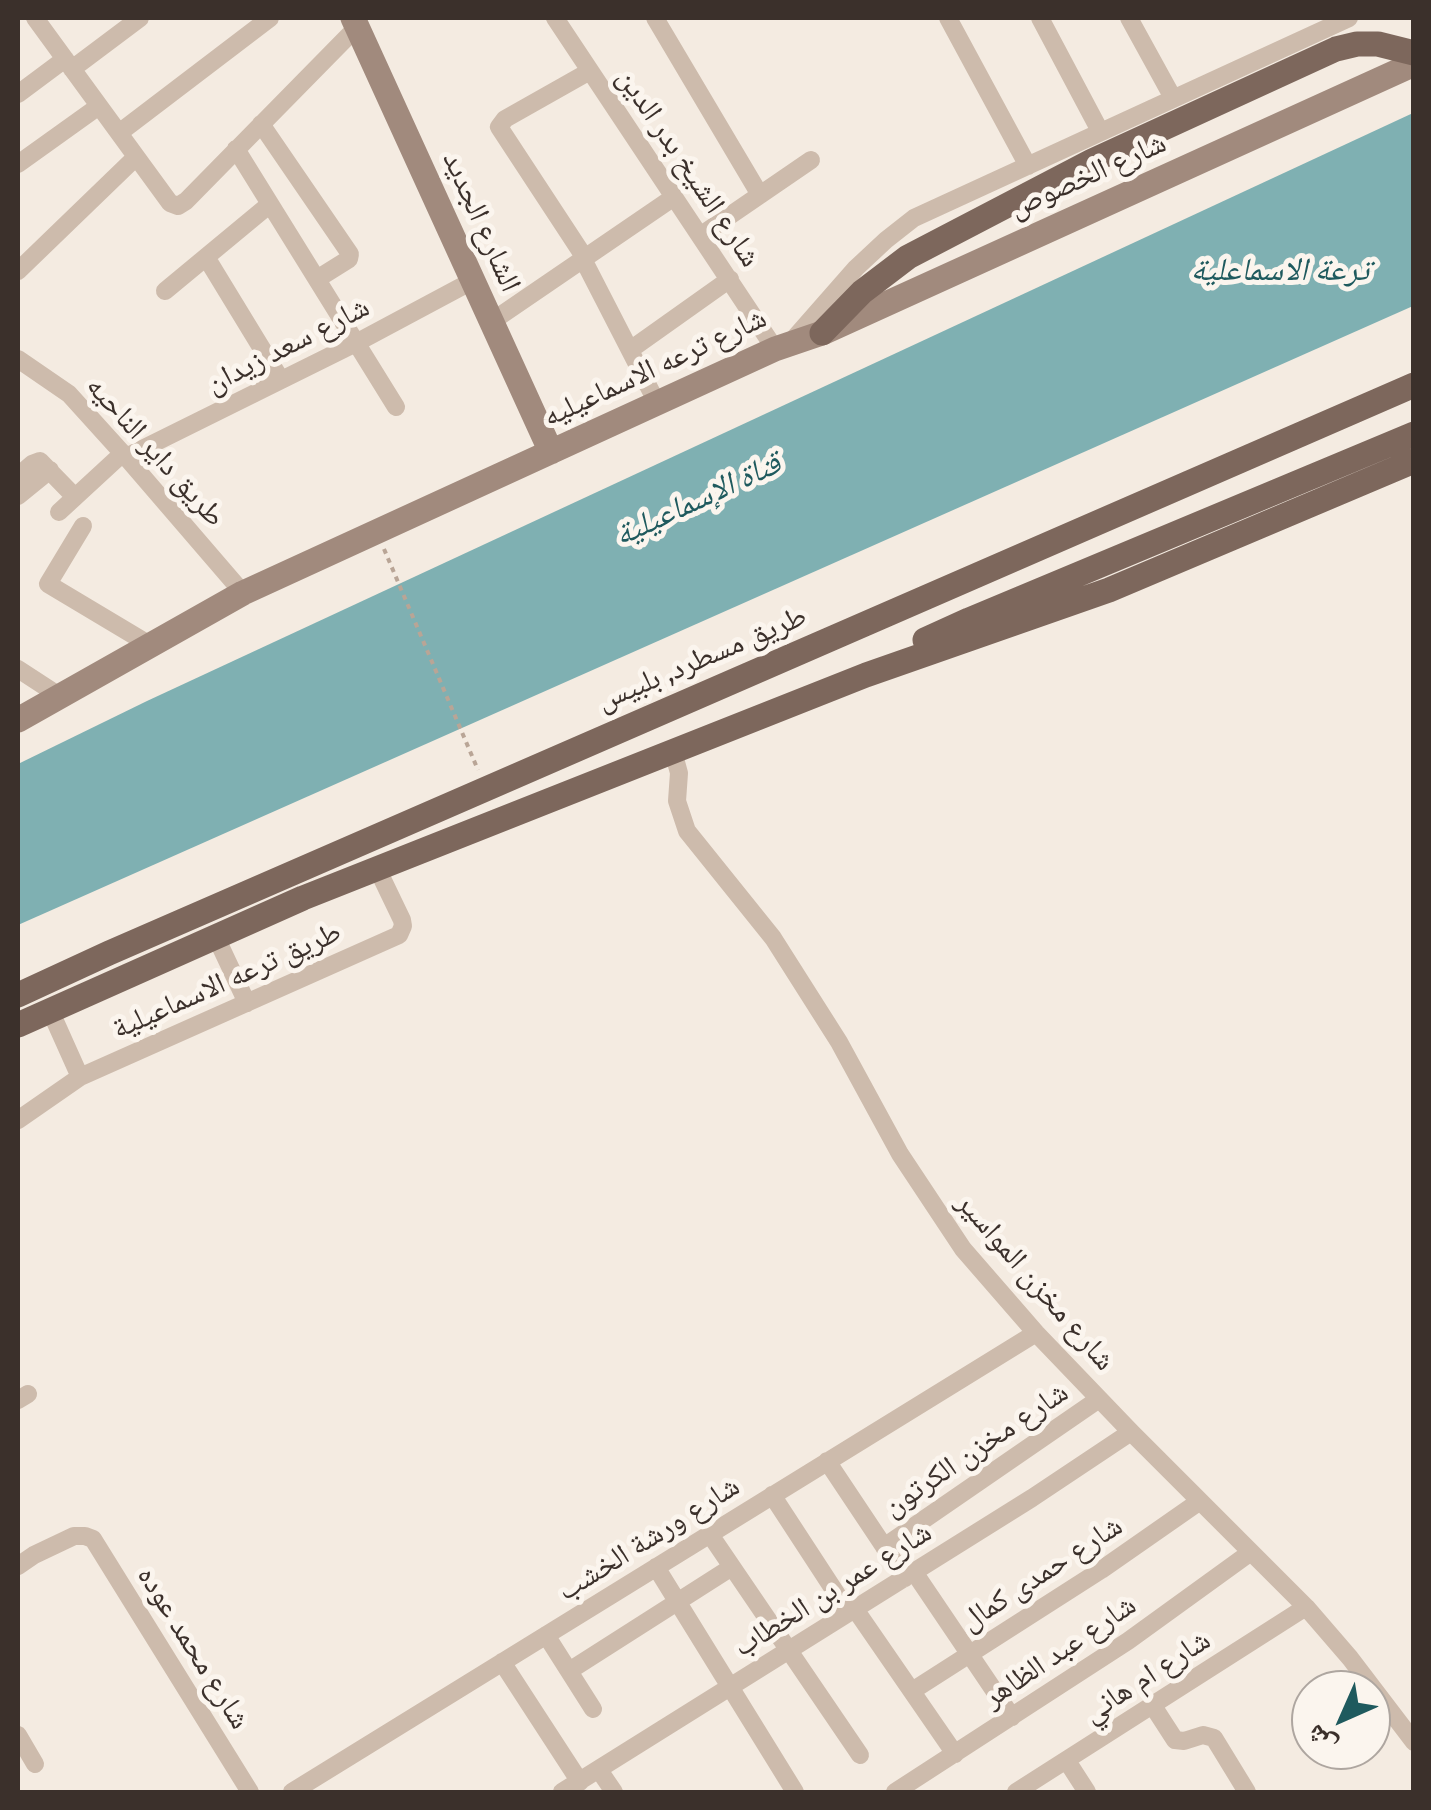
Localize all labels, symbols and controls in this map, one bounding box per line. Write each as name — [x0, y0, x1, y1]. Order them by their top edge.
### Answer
street label: شارع الشيخ بدر الدين — [608, 62, 768, 274]
street label: شارع الخصوص — [1004, 125, 1172, 227]
street label: الشارع الجديد — [434, 146, 528, 298]
water label: ترعة الاسماعلية — [1191, 252, 1369, 290]
street label: شارع سعد زيدان — [200, 289, 376, 403]
street label: شارع ترعه الاسماعيليه — [538, 300, 772, 436]
street label: طريق داير الناحيه — [78, 369, 232, 535]
water label: قناة الإسماعيلية — [609, 445, 787, 555]
street label: طريق مسطرد, بلبيس — [592, 599, 812, 719]
street label: طريق ترعه الاسماعيلية — [107, 914, 347, 1048]
street label: شارع مخزن المواسير — [948, 1186, 1122, 1378]
street label: شارع مخزن الكرتون — [876, 1375, 1076, 1525]
street label: شارع ورشة الخشب — [551, 1469, 747, 1609]
street label: شارع حمدى كمال — [954, 1508, 1130, 1640]
street label: شارع عمر بن الخطاب — [727, 1515, 939, 1665]
street label: شارع محمد عوده — [129, 1560, 257, 1736]
street label: شارع عبد الظاهر — [977, 1588, 1143, 1716]
street label: شارع ام هاني — [1077, 1623, 1217, 1731]
north arrow — [1291, 1670, 1391, 1770]
text: ش — [1299, 1718, 1343, 1762]

